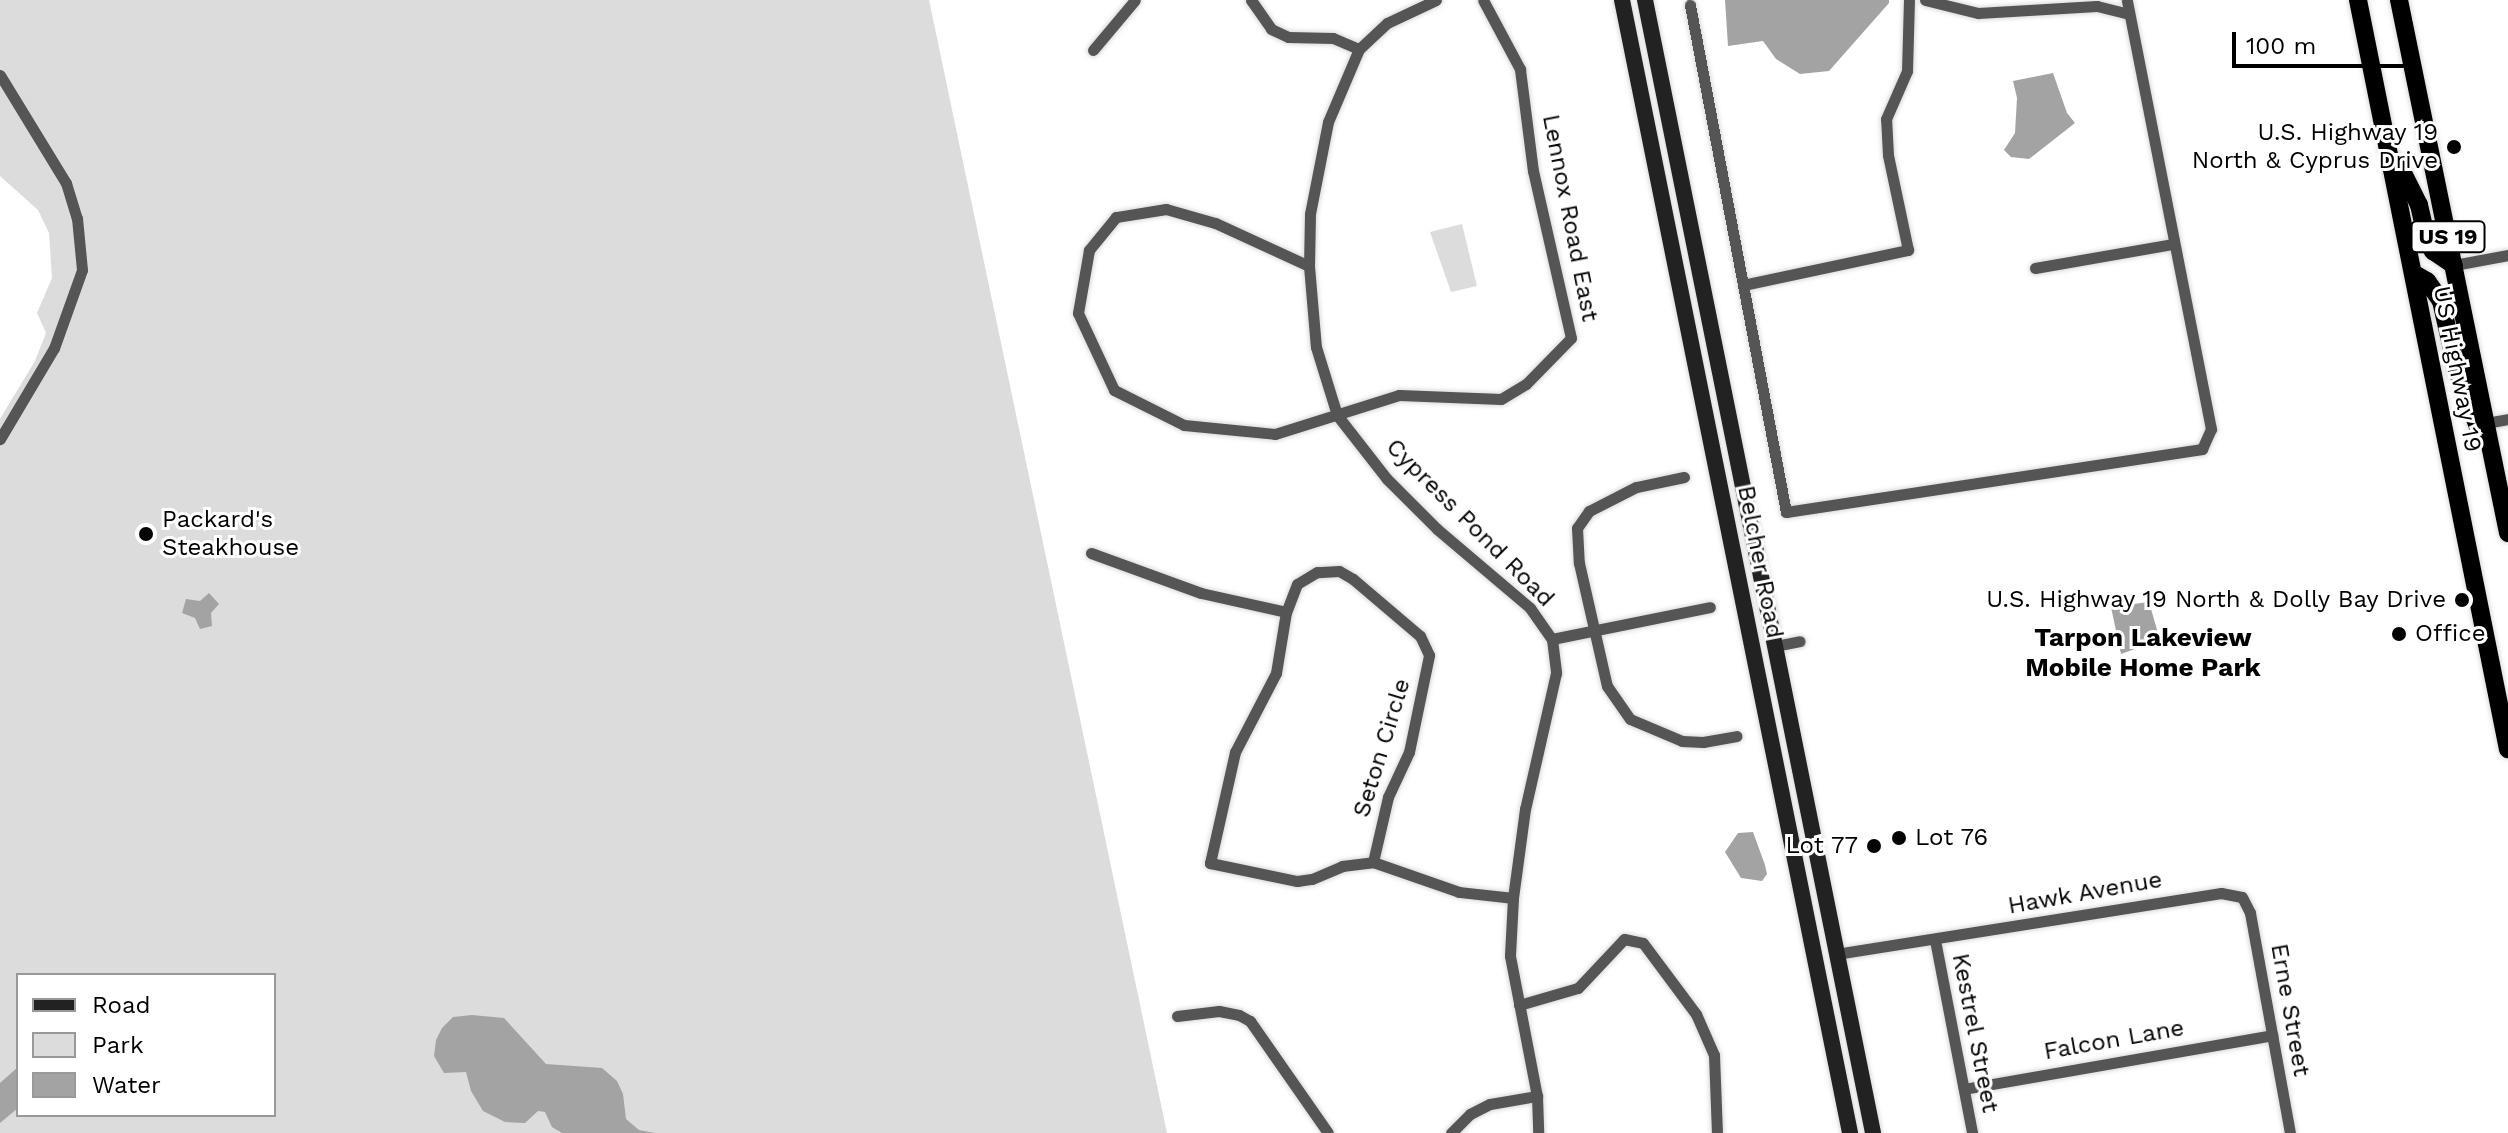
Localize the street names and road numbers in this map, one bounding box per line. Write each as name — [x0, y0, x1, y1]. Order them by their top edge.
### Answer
street label: Lennox Road East — [1536, 112, 1604, 324]
road number: US 19 — [2410, 219, 2486, 255]
street label: US Highway 19 — [2427, 283, 2487, 455]
street label: Cypress Pond Road — [1380, 433, 1560, 613]
street label: Belcher Road — [1731, 483, 1789, 641]
street label: Seton Circle — [1347, 675, 1417, 821]
street label: Hawk Avenue — [2005, 865, 2165, 921]
street label: Erne Street — [2264, 941, 2316, 1079]
street label: Kestrel Street — [1945, 951, 2005, 1115]
street label: Falcon Lane — [2042, 1014, 2186, 1066]

